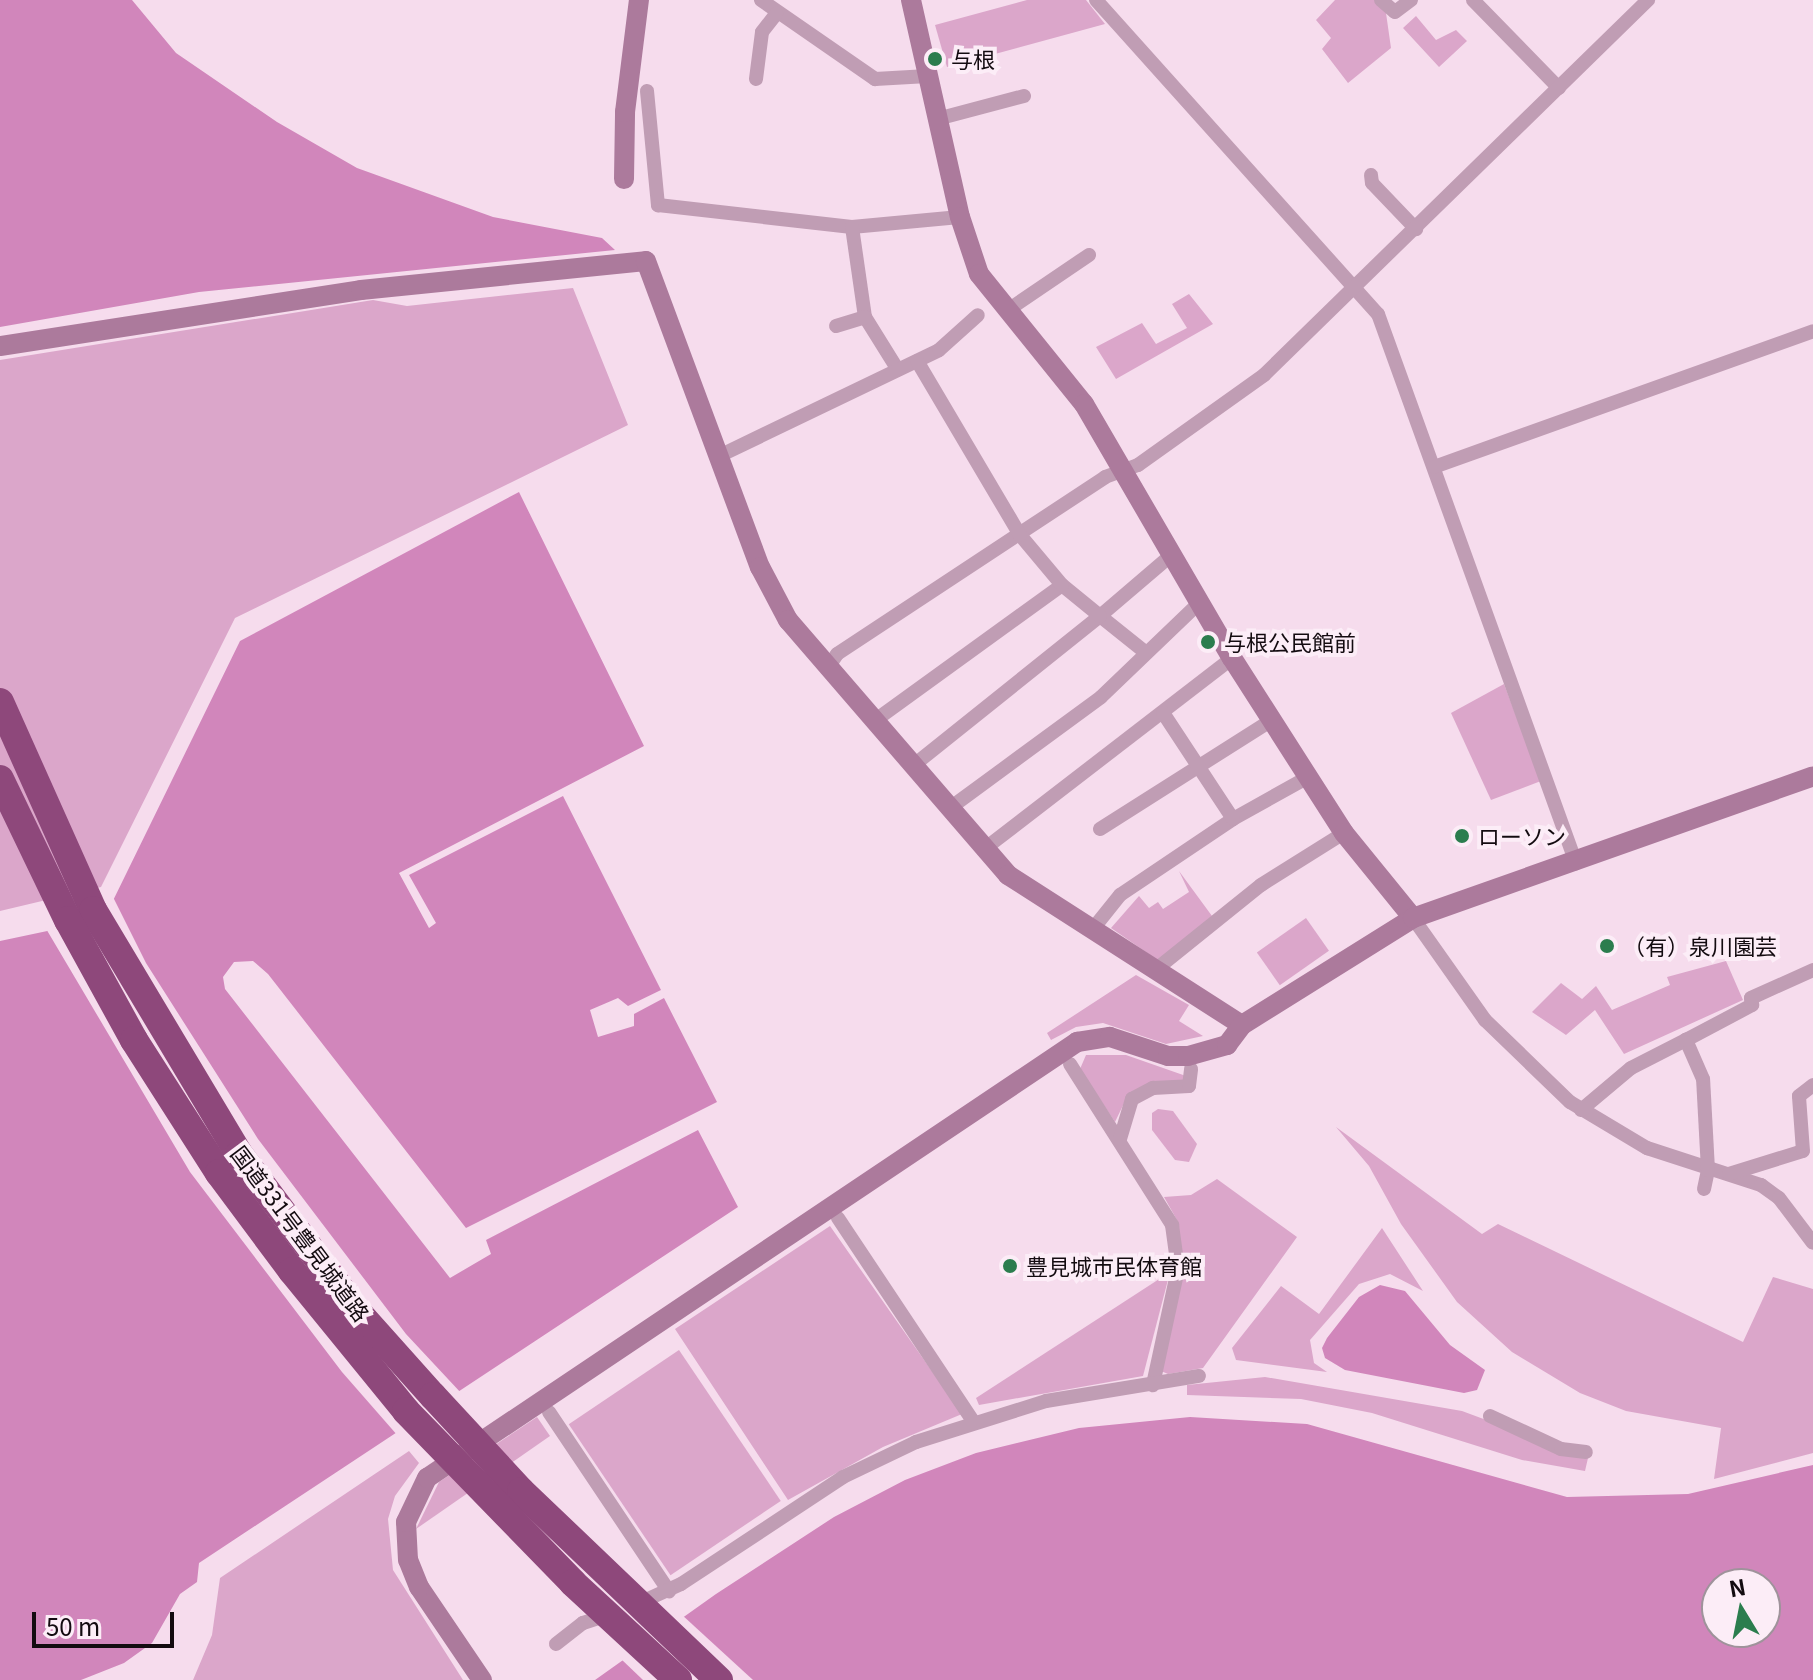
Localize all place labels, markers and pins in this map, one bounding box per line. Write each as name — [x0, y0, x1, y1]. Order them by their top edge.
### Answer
place label: 与根 — [951, 46, 995, 72]
marker: 与根 — [926, 50, 944, 68]
place label: 与根公民館前 — [1224, 629, 1356, 655]
marker: 与根公民館前 — [1199, 633, 1217, 651]
place label: ローソン — [1478, 823, 1566, 849]
marker: ローソン — [1453, 827, 1471, 845]
place label: （有）泉川園芸 — [1623, 933, 1777, 959]
marker: （有）泉川園芸 — [1598, 937, 1616, 955]
place label: 豊見城市民体育館 — [1026, 1253, 1202, 1279]
marker: 豊見城市民体育館 — [1001, 1257, 1019, 1275]

